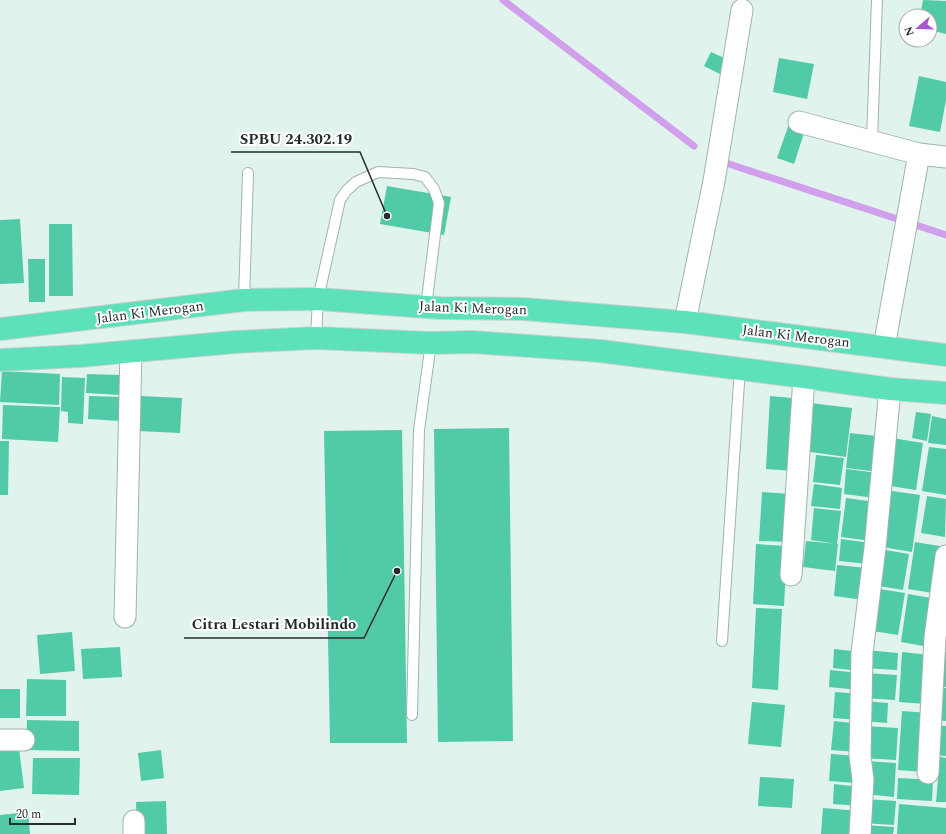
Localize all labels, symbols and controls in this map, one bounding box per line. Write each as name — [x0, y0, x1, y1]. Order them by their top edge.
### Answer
north arrow — [898, 8, 938, 48]
text: N — [900, 24, 919, 38]
callout: SPBU 24.302.19 — [231, 125, 360, 152]
text: SPBU 24.302.19 — [240, 128, 352, 151]
street label: Jalan Ki Merogan — [95, 295, 205, 329]
street label: Jalan Ki Merogan — [419, 296, 527, 320]
street label: Jalan Ki Merogan — [741, 319, 851, 353]
callout: Citra Lestari Mobilindo — [184, 611, 364, 638]
text: Citra Lestari Mobilindo — [192, 613, 356, 636]
scale bar — [10, 800, 75, 826]
text: 20 m — [16, 805, 41, 824]

